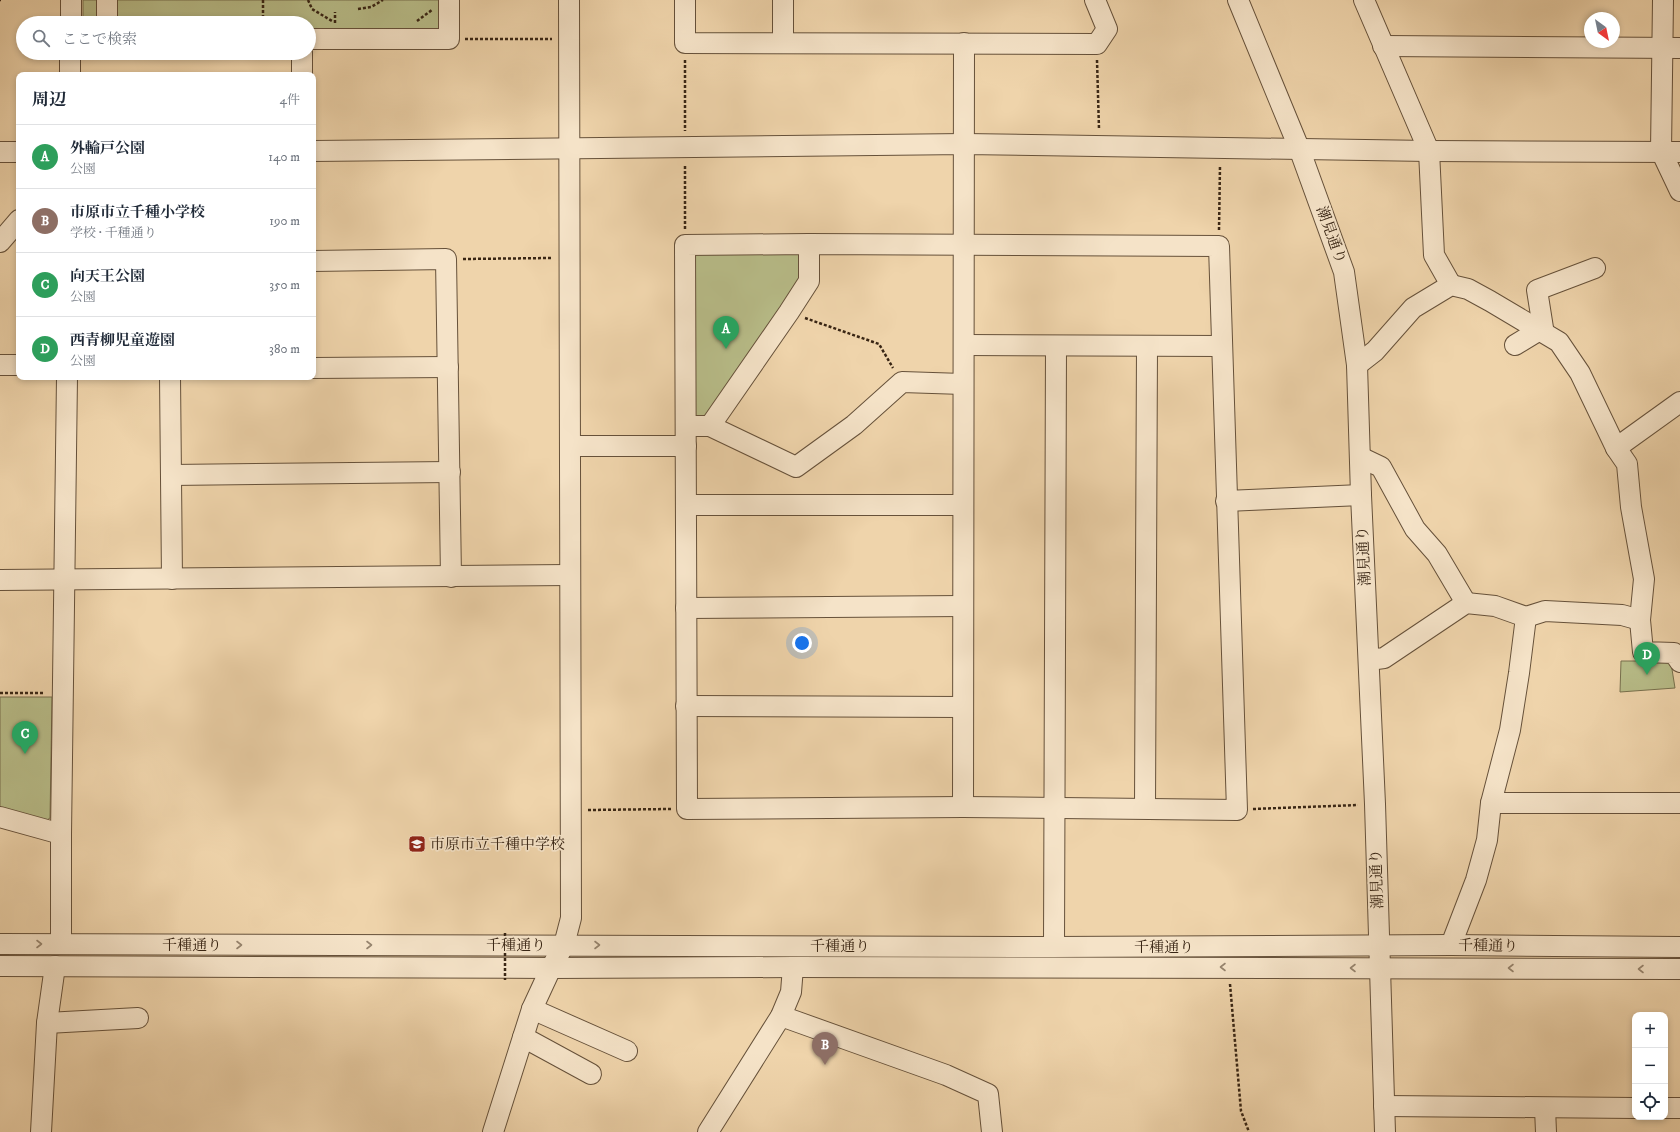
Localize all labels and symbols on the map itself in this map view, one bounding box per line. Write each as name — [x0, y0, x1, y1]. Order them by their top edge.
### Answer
north arrow — [1584, 12, 1620, 48]
street label: 潮見通り — [1312, 204, 1350, 266]
pin: A — [713, 316, 739, 349]
street label: 潮見通り — [1353, 526, 1375, 586]
your location — [792, 633, 812, 653]
pin: D — [1634, 642, 1660, 675]
pin: C — [12, 721, 38, 754]
school or university icon: 市原市立千種中学校 — [407, 834, 427, 854]
place label: 市原市立千種中学校 — [430, 835, 565, 854]
street label: 潮見通り — [1366, 849, 1388, 909]
street label: 千種通り — [162, 936, 222, 955]
street label: 千種通り — [486, 936, 546, 955]
street label: 千種通り — [1458, 936, 1518, 956]
street label: 千種通り — [810, 937, 870, 956]
street label: 千種通り — [1134, 938, 1194, 957]
one-way arrow — [36, 940, 42, 948]
one-way arrow — [236, 941, 242, 949]
one-way arrow — [366, 941, 372, 949]
one-way arrow — [594, 941, 600, 949]
one-way arrow — [1220, 963, 1226, 971]
one-way arrow — [1350, 964, 1356, 972]
one-way arrow — [1508, 964, 1514, 972]
one-way arrow — [1638, 965, 1644, 973]
pin: B — [812, 1032, 838, 1065]

